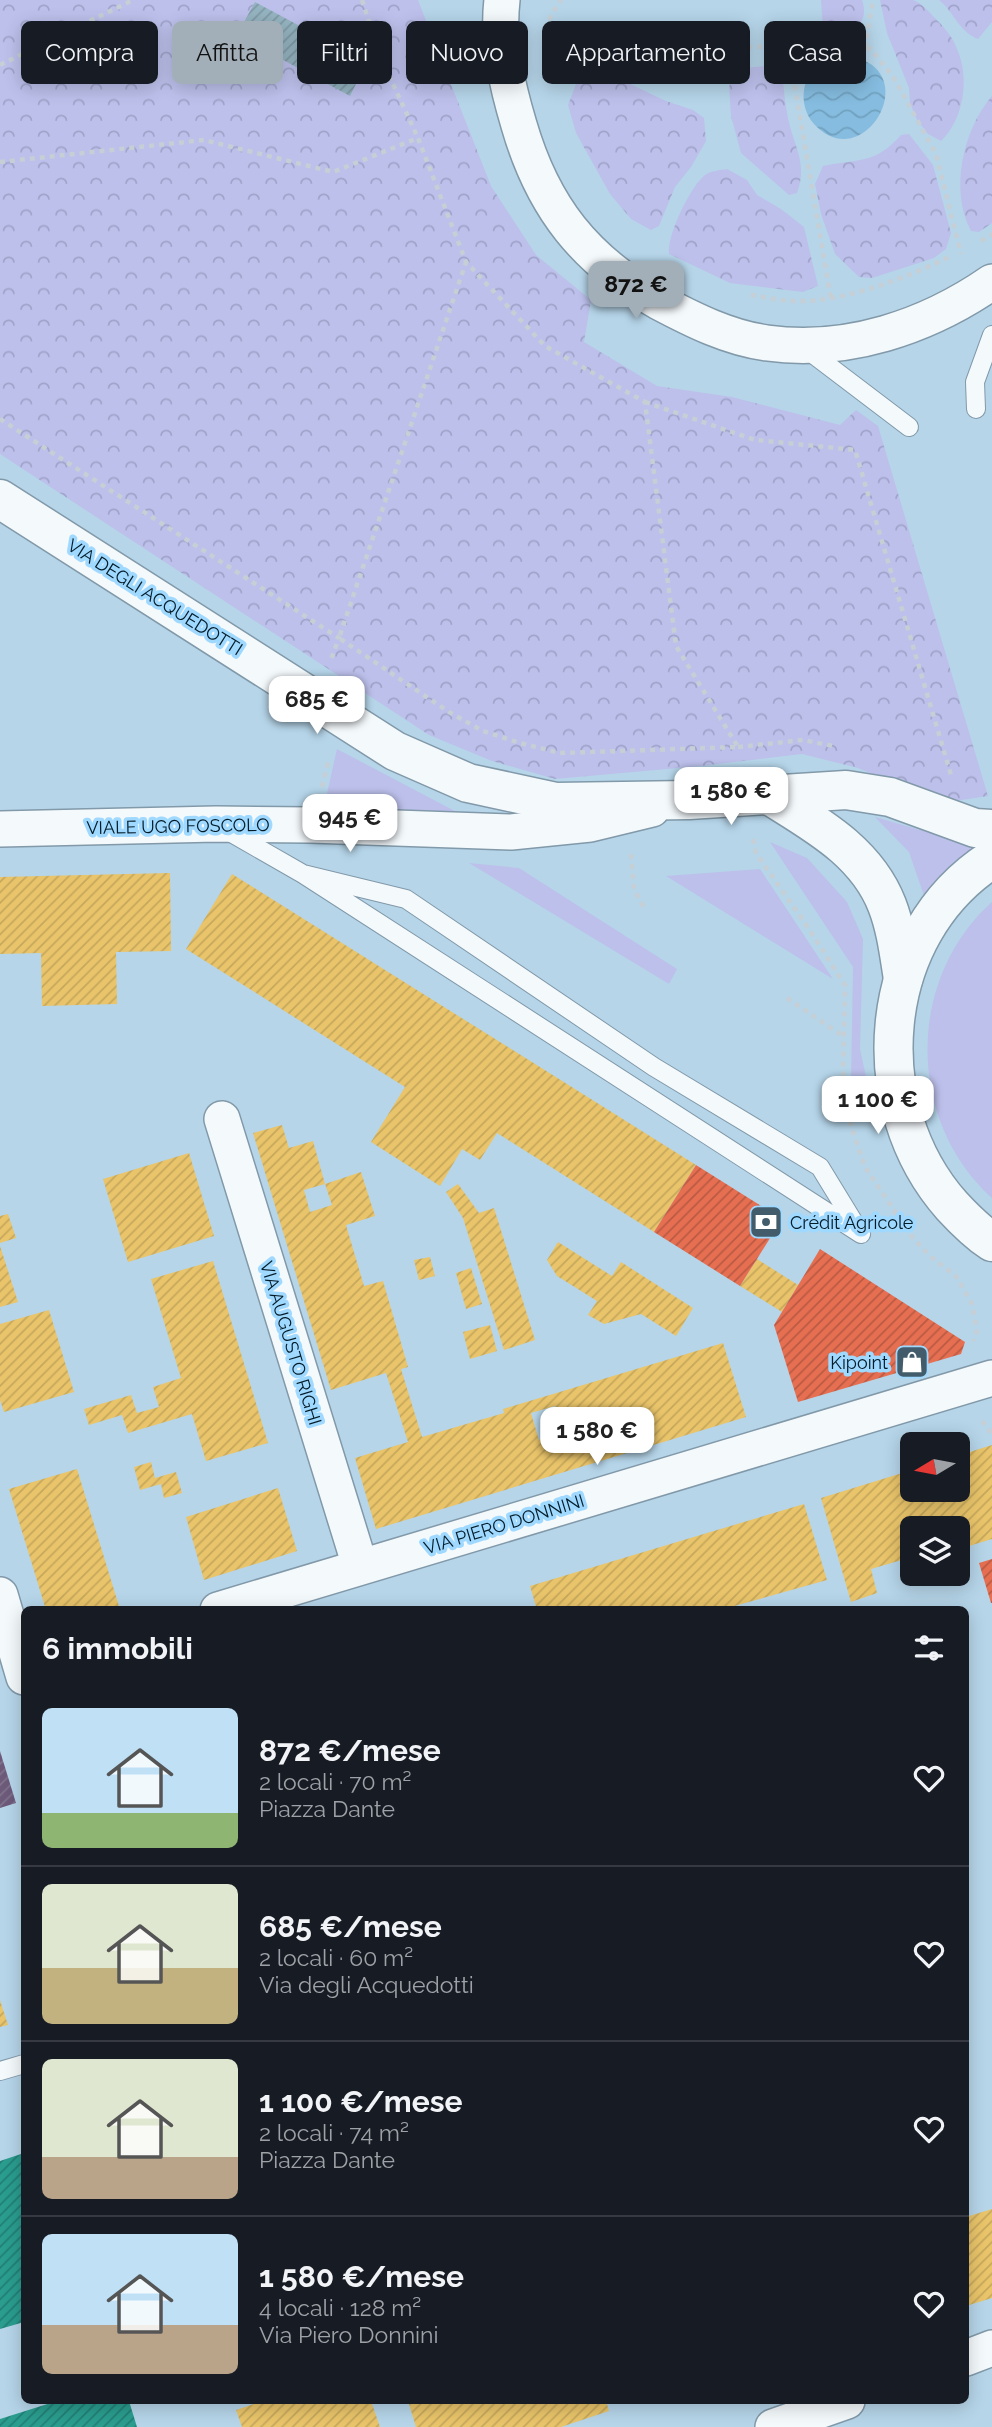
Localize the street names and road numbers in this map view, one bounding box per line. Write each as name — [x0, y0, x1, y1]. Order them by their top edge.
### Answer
street label: VIA DEGLI ACQUEDOTTI — [64, 534, 246, 660]
street label: VIALE UGO FOSCOLO — [86, 814, 270, 838]
street label: VIA AUGUSTO RIGHI — [256, 1258, 326, 1428]
street label: VIA PIERO DONNINI — [421, 1490, 587, 1558]

